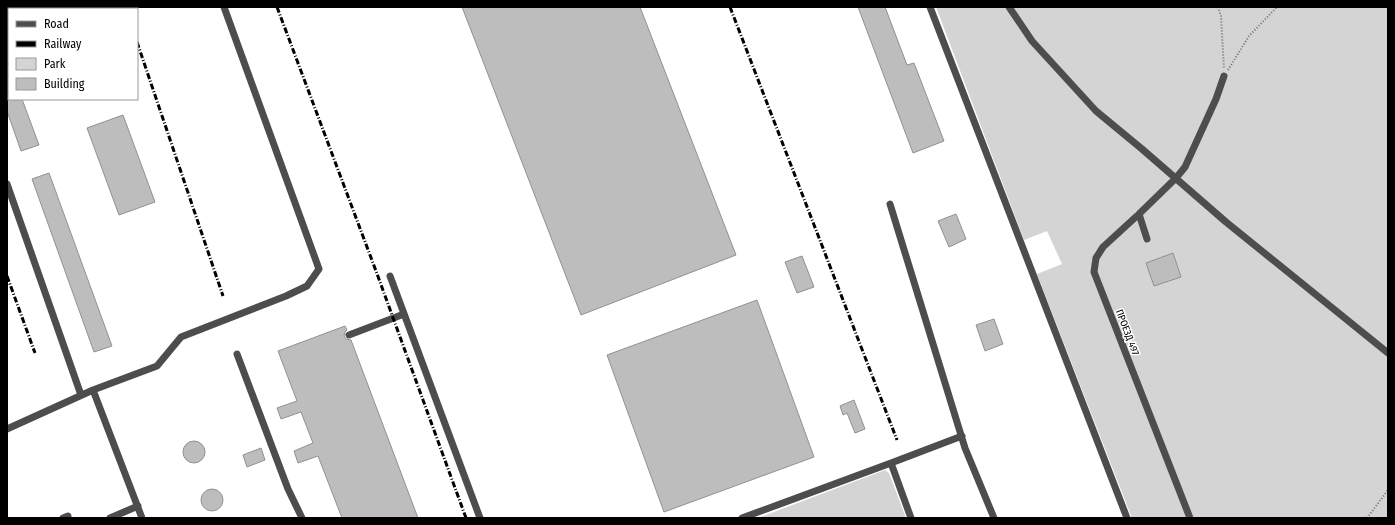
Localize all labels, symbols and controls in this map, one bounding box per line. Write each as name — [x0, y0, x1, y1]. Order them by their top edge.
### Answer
legend — [8, 8, 138, 100]
text: Road — [44, 17, 69, 31]
text: Railway — [44, 37, 82, 51]
text: Park — [44, 57, 66, 71]
text: Building — [44, 77, 85, 91]
street label: ПРОЕЗД 497 — [1113, 308, 1141, 357]

